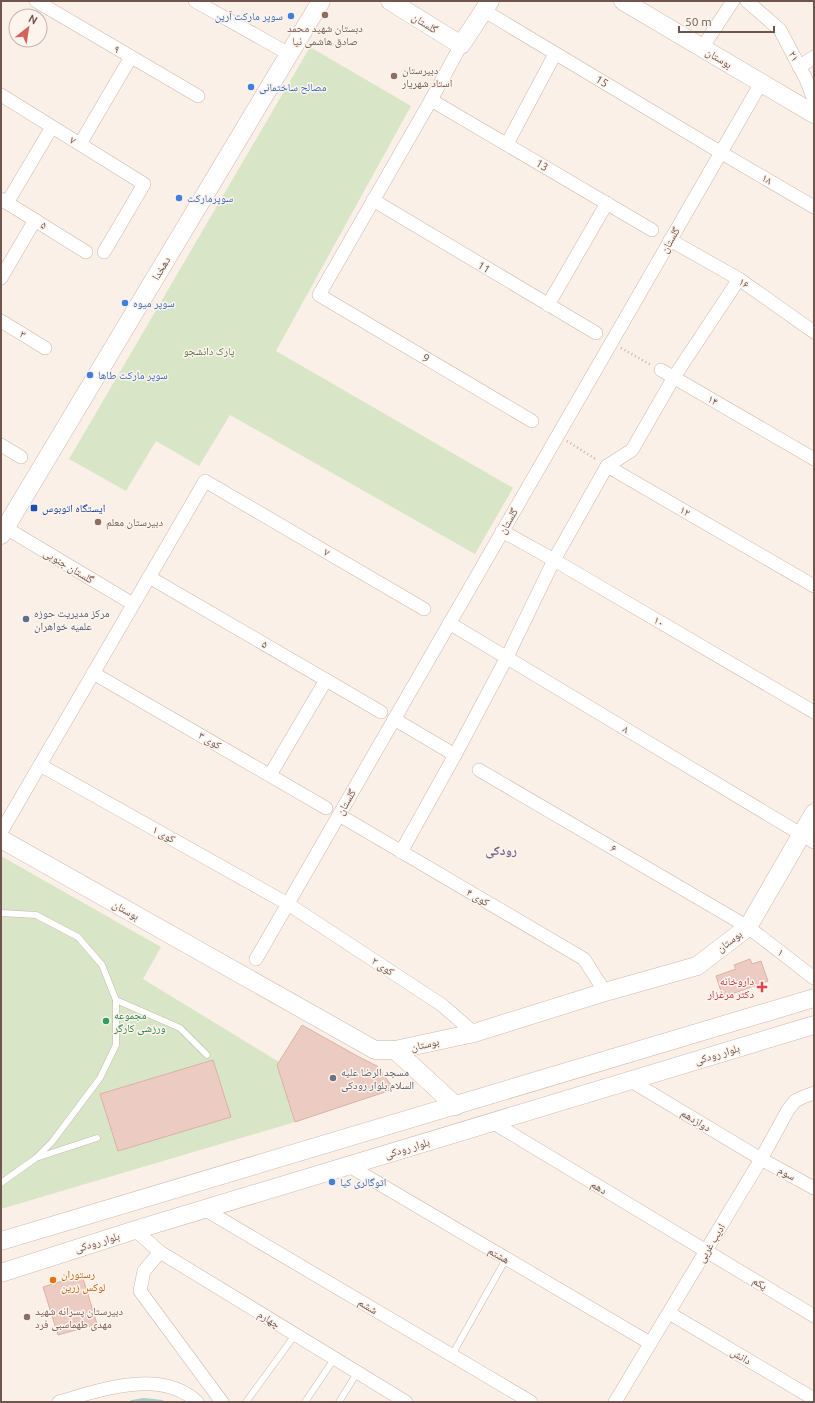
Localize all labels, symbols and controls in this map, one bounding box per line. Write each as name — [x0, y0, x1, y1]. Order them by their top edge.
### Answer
north arrow — [8, 8, 48, 48]
scale bar — [679, 8, 774, 34]
place label: سوپر مارکت آرین — [215, 10, 283, 23]
marker: دبستان شهید محمد صادق هاشمی نیا — [320, 10, 330, 20]
marker: سوپر مارکت آرین — [286, 11, 296, 21]
street label: گلستان — [410, 11, 440, 37]
text: N — [26, 12, 40, 27]
text: 50 m — [685, 15, 712, 28]
place label: دبستان شهید محمد صادق هاشمی نیا — [287, 22, 363, 48]
street label: ۹ — [112, 43, 122, 55]
street label: بوستان — [703, 45, 734, 71]
street label: ۲۱ — [786, 49, 802, 63]
place label: دبیرستان استاد شهریار — [401, 64, 452, 89]
marker: دبیرستان استاد شهریار — [389, 71, 399, 81]
street label: 15 — [594, 73, 610, 89]
place label: مصالح ساختمانی — [259, 81, 326, 94]
marker: مصالح ساختمانی — [246, 82, 256, 92]
street label: ۷ — [68, 134, 78, 146]
street label: 13 — [534, 157, 550, 173]
street label: ۱۸ — [760, 171, 774, 187]
place label: سوپرمارکت — [187, 192, 233, 205]
marker: سوپرمارکت — [174, 193, 184, 203]
street label: ۵ — [39, 219, 49, 231]
street label: گلستان — [658, 225, 683, 256]
street label: دهخدا — [149, 254, 173, 282]
street label: 11 — [476, 259, 492, 275]
street label: ۱۶ — [737, 275, 751, 291]
place label: سوپر میوه — [133, 297, 175, 310]
marker: سوپر میوه — [120, 298, 130, 308]
street label: ۳ — [18, 328, 28, 340]
park label: پارک دانشجو — [183, 345, 235, 358]
street label: 9 — [420, 351, 432, 365]
place label: سوپر مارکت طاها — [98, 369, 168, 382]
marker: سوپر مارکت طاها — [85, 370, 95, 380]
street label: ۱۴ — [706, 392, 720, 408]
place label: ایستگاه اتوبوس — [42, 502, 105, 515]
marker: ایستگاه اتوبوس — [29, 503, 39, 513]
street label: ۱۲ — [678, 503, 692, 519]
street label: گلستان — [496, 506, 521, 537]
place label: دبیرستان معلم — [106, 516, 163, 530]
marker: دبیرستان معلم — [93, 517, 103, 527]
street label: گلستان جنوبی — [41, 546, 97, 587]
street label: ۷ — [322, 546, 332, 558]
place label: مرکز مدیریت حوزه علمیه خواهران — [34, 607, 110, 633]
street label: ۱۰ — [652, 613, 666, 629]
marker: مرکز مدیریت حوزه علمیه خواهران — [21, 614, 31, 624]
street label: ۵ — [260, 638, 270, 650]
street label: ۸ — [621, 723, 631, 735]
street label: کوی ۳ — [196, 729, 224, 752]
street label: گلستان — [334, 787, 359, 818]
street label: کوی ۱ — [150, 823, 178, 846]
street label: ۶ — [609, 842, 619, 854]
district label: رودکی — [485, 843, 517, 859]
street label: کوی ۴ — [464, 886, 492, 909]
street label: بوستان — [110, 898, 141, 923]
street label: بوستان — [714, 928, 745, 955]
street label: ۱ — [775, 946, 787, 958]
street label: کوی ۲ — [369, 954, 397, 979]
place label: داروخانه دکتر مرغزار — [707, 975, 754, 1000]
marker: داروخانه دکتر مرغزار — [757, 982, 767, 992]
place label: مجموعه ورزشی کارگر — [113, 1009, 166, 1035]
marker: مجموعه ورزشی کارگر — [101, 1016, 111, 1026]
street label: بوستان — [410, 1035, 440, 1054]
street label: بلوار رودکی — [693, 1041, 741, 1067]
place label: مسجد الرضا علیه السلام بلوار رودکی — [341, 1066, 414, 1092]
marker: مسجد الرضا علیه السلام بلوار رودکی — [328, 1073, 338, 1083]
street label: دوازدهم — [678, 1106, 713, 1135]
street label: بلوار رودکی — [383, 1135, 431, 1161]
street label: سوم — [776, 1163, 798, 1183]
place label: اتوگالری کیا — [340, 1176, 386, 1189]
marker: اتوگالری کیا — [327, 1177, 337, 1187]
street label: دهم — [588, 1178, 609, 1198]
street label: ادیب غربی — [695, 1221, 728, 1265]
street label: بلوار رودکی — [73, 1229, 121, 1255]
street label: هشتم — [485, 1244, 512, 1268]
place label: رستوران لوکس زرین — [61, 1268, 105, 1294]
street label: یکم — [750, 1274, 770, 1294]
marker: رستوران لوکس زرین — [48, 1275, 58, 1285]
street label: ششم — [355, 1296, 380, 1318]
place label: دبیرستان پسرانه شهید مهدی طهماسبی فرد — [35, 1305, 124, 1331]
street label: چهارم — [255, 1308, 282, 1331]
marker: دبیرستان پسرانه شهید مهدی طهماسبی فرد — [22, 1312, 32, 1322]
street label: دانش — [728, 1345, 754, 1368]

